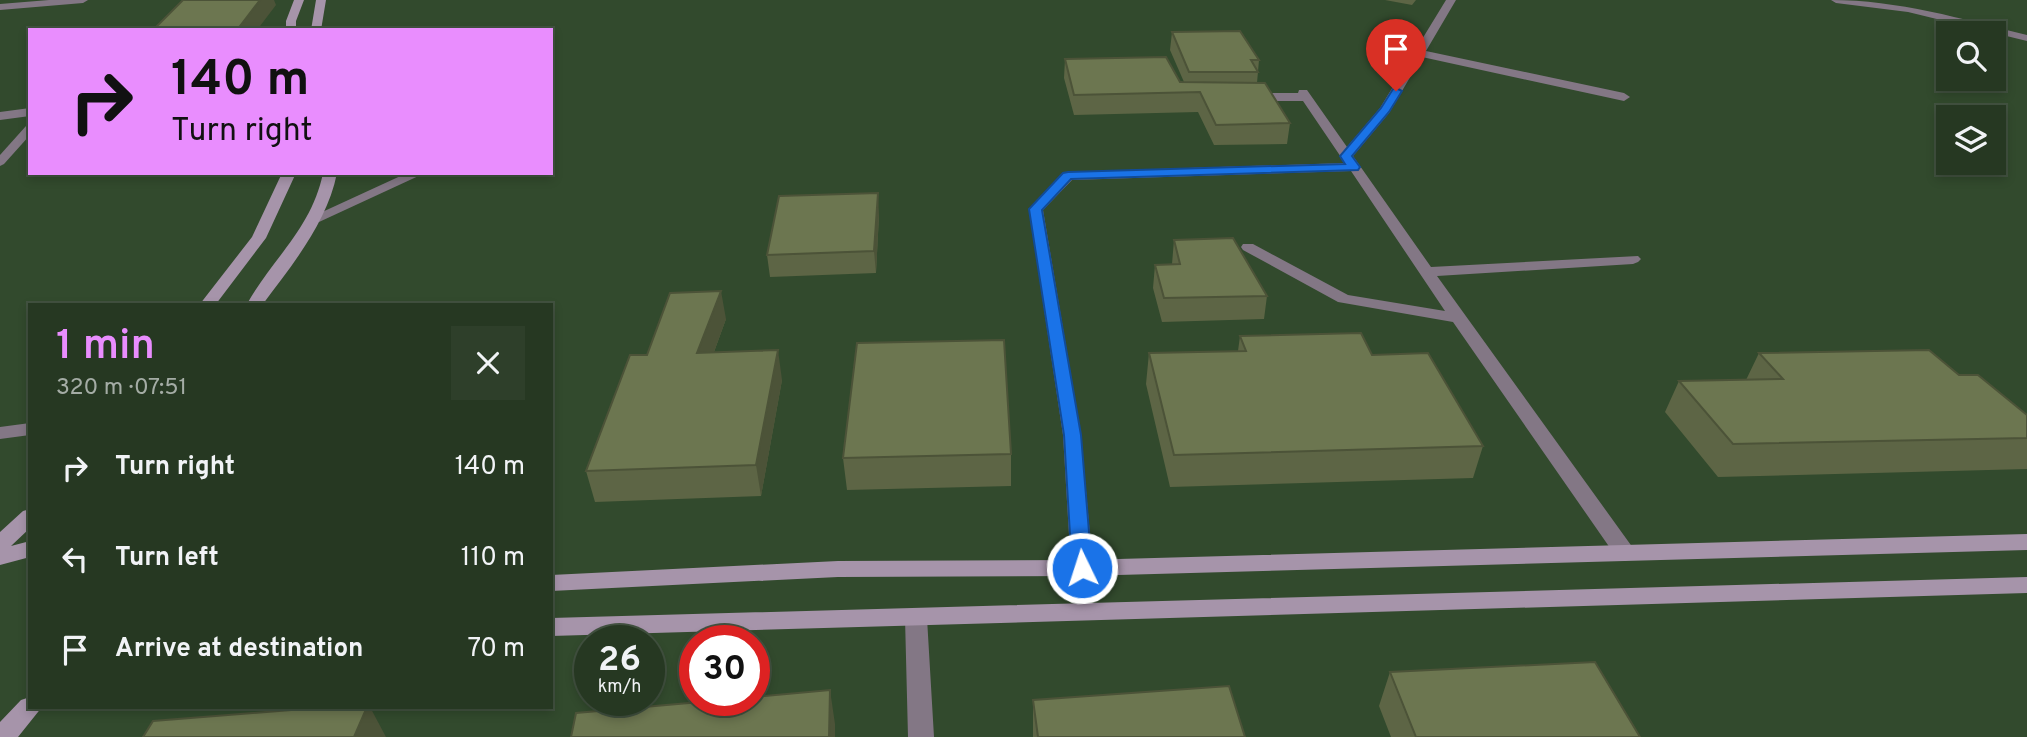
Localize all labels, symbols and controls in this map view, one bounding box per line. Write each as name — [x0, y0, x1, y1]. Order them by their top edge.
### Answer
pin — [1366, 19, 1426, 91]
map controls — [1936, 21, 2006, 175]
button: search — [1936, 21, 2006, 91]
icon: arrive — [1377, 30, 1415, 68]
text: 140 m — [171, 51, 310, 113]
icon: right — [56, 56, 147, 147]
button: layers — [1936, 105, 2006, 175]
text: Turn right — [171, 112, 313, 152]
text: 1 min — [56, 321, 155, 374]
button: close — [451, 326, 525, 400]
text: 320 m · 07:51 — [56, 374, 187, 403]
icon: right — [56, 449, 94, 487]
text: Turn right — [115, 451, 235, 484]
text: 140 m — [455, 451, 525, 484]
position arrow — [1045, 531, 1119, 605]
icon: left — [56, 540, 94, 578]
text: Turn left — [115, 542, 219, 575]
text: 110 m — [461, 542, 525, 575]
speed limit sign: 30 — [679, 625, 770, 716]
icon: arrive — [56, 631, 94, 669]
text: Arrive at destination — [115, 633, 363, 666]
text: 70 m — [467, 633, 525, 666]
text: 26 — [598, 639, 641, 683]
text: km/h — [598, 676, 641, 699]

